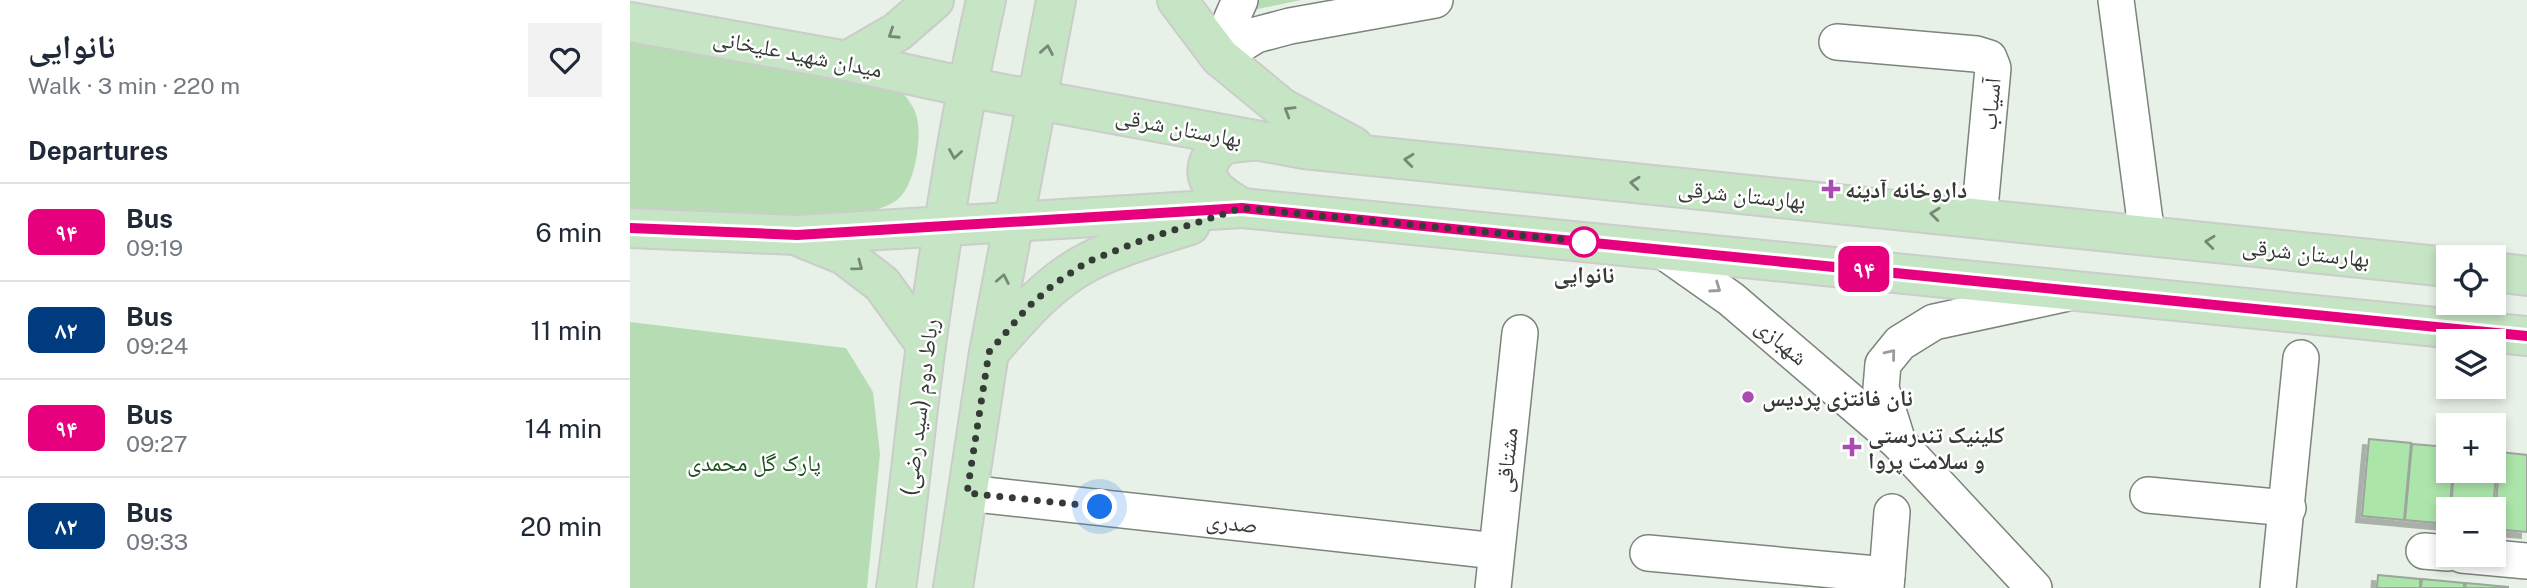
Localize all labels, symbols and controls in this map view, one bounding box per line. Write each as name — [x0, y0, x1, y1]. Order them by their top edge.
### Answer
button: heart — [528, 23, 602, 97]
street label: میدان شهید علیخانی — [711, 23, 885, 84]
one-way arrow — [888, 25, 901, 38]
text: نانوایی — [28, 27, 115, 65]
one-way arrow — [1039, 44, 1054, 56]
text: Walk · 3 min · 220 m — [28, 72, 240, 99]
street label: آسیاب — [1974, 76, 2007, 131]
street label: بهارستان شرقی — [1113, 102, 1244, 153]
one-way arrow — [1283, 106, 1296, 119]
text: Departures — [28, 135, 168, 166]
one-way arrow — [948, 148, 963, 160]
one-way arrow — [1403, 153, 1414, 168]
street label: بهارستان شرقی — [1677, 174, 1807, 215]
one-way arrow — [1630, 176, 1641, 191]
place label: داروخانه آدینه — [1845, 176, 1967, 203]
marker: داروخانه آدینه — [1823, 181, 1839, 197]
text: Bus — [126, 203, 173, 234]
one-way arrow — [1929, 207, 1940, 222]
text: 6 min — [535, 217, 602, 248]
text: ۹۴ — [55, 218, 78, 246]
marker: نانوایی — [1569, 227, 1599, 257]
street label: بهارستان شرقی — [2241, 232, 2371, 273]
text: 09:19 — [126, 234, 183, 261]
one-way arrow — [2204, 235, 2216, 250]
map controls — [2436, 245, 2506, 567]
button: locate — [2436, 245, 2506, 315]
line badge: ۹۴ — [1832, 246, 1896, 292]
text: ۹۴ — [1852, 255, 1876, 283]
one-way arrow — [850, 257, 863, 270]
place label: نانوایی — [1554, 261, 1614, 289]
one-way arrow — [995, 273, 1010, 285]
one-way arrow — [1708, 280, 1721, 292]
text: Bus — [126, 301, 173, 332]
street label: شهبازی — [1750, 312, 1813, 371]
text: 11 min — [530, 315, 602, 346]
text: ۸۲ — [55, 316, 78, 344]
street label: رباط دوم (سید رضی) — [895, 317, 946, 497]
button: layers — [2436, 329, 2506, 399]
text: 09:24 — [126, 332, 188, 359]
one-way arrow — [1883, 350, 1895, 363]
place label: نان فانتزی پردیس — [1762, 384, 1913, 412]
marker: نان فانتزی پردیس — [1740, 389, 1756, 405]
text: Bus — [126, 399, 173, 430]
text: 14 min — [525, 413, 602, 444]
button: + — [2436, 413, 2506, 483]
text: ۹۴ — [55, 414, 78, 442]
place label: کلینیک تندرستی و سلامت پروا — [1868, 421, 2005, 475]
street label: مشتاقی — [1489, 426, 1524, 494]
text: 09:27 — [126, 430, 187, 457]
marker: کلینیک تندرستی و سلامت پروا — [1842, 437, 1862, 457]
park label: پارک گل محمدی — [687, 449, 821, 477]
your location — [1082, 489, 1117, 524]
text: Bus — [126, 497, 173, 528]
button: − — [2436, 497, 2506, 567]
street label: صدری — [1205, 506, 1259, 539]
text: 20 min — [520, 511, 602, 542]
text: ۸۲ — [55, 512, 78, 540]
text: 09:33 — [126, 528, 188, 555]

